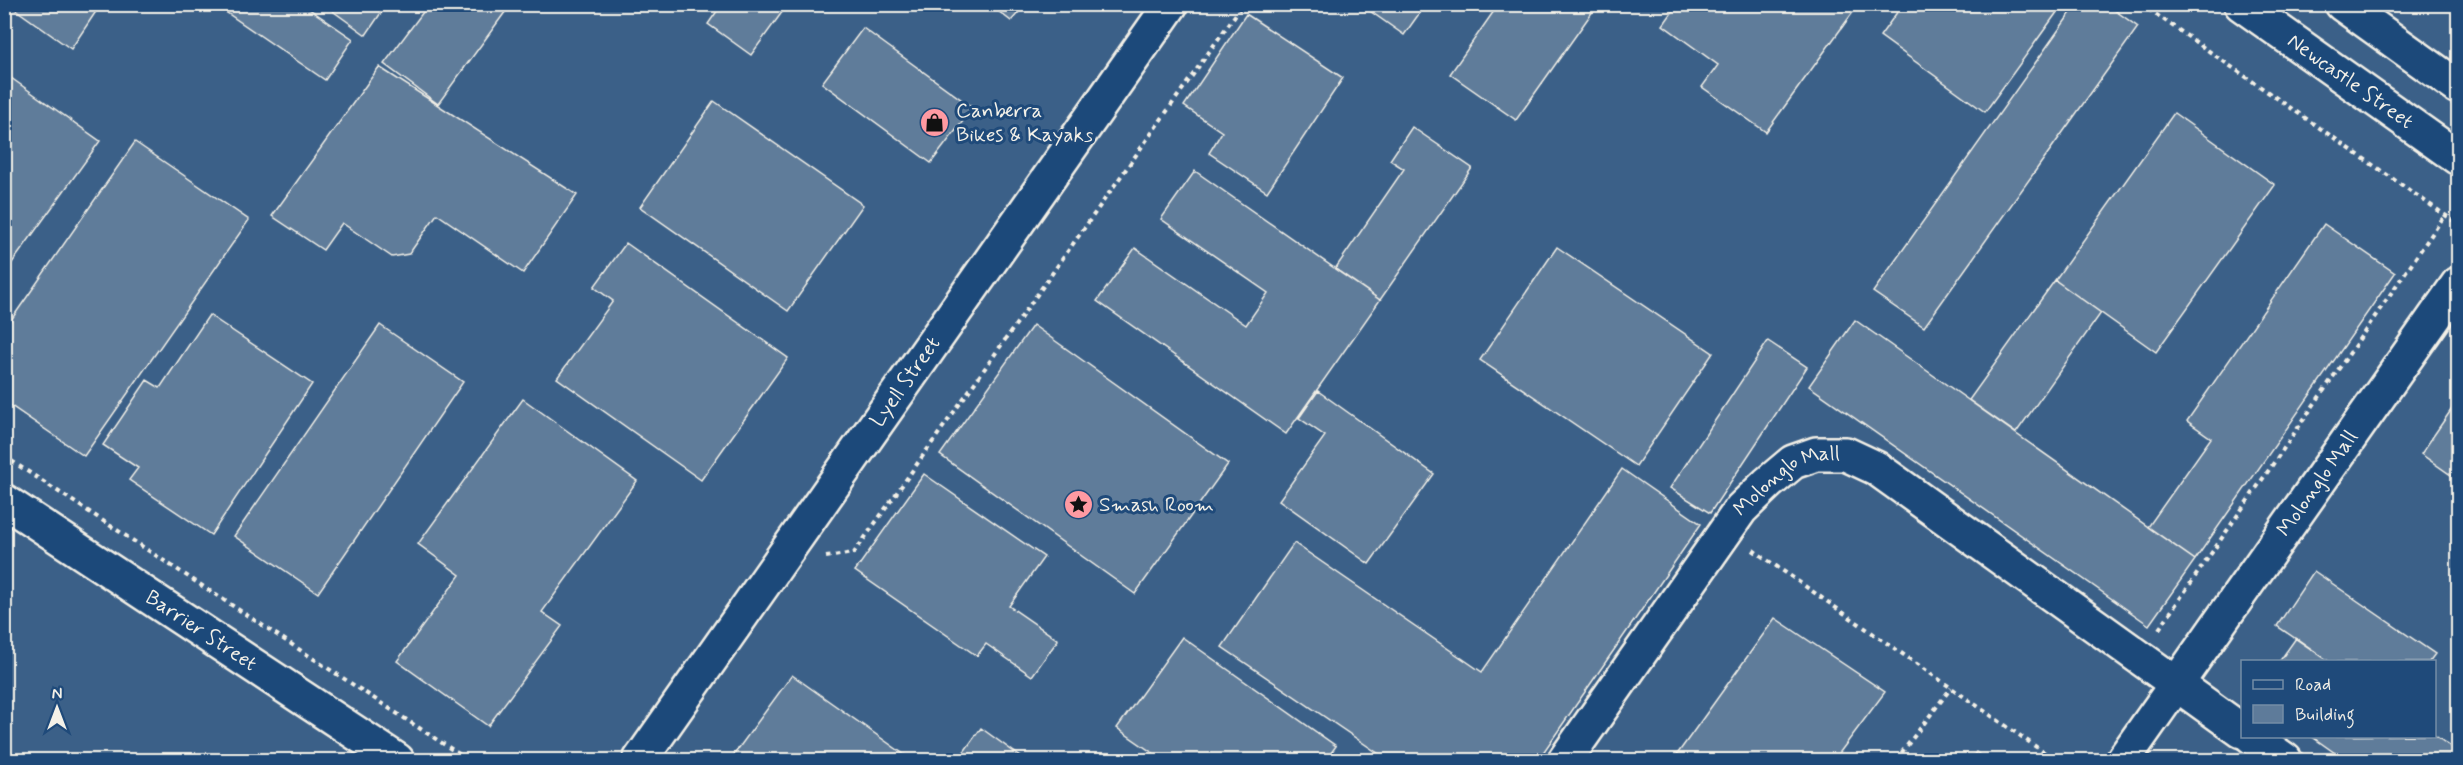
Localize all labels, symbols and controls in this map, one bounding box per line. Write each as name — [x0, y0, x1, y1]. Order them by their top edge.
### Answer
street label: Newcastle Street — [2282, 27, 2419, 136]
place label: Canberra Bikes & Kayaks — [956, 97, 1093, 149]
shop icon: Canberra Bikes & Kayaks — [919, 107, 951, 139]
street label: Lyell Street — [864, 331, 947, 433]
street label: Molonglo Mall — [2270, 425, 2365, 542]
street label: Molonglo Mall — [1727, 440, 1840, 523]
place icon: Smash Room — [1062, 489, 1094, 521]
place label: Smash Room — [1099, 491, 1214, 519]
street label: Barrier Street — [140, 584, 263, 678]
legend — [2241, 660, 2436, 738]
text: Road — [2295, 673, 2331, 697]
north arrow — [27, 678, 87, 738]
text: N — [52, 684, 62, 705]
text: Building — [2295, 703, 2355, 729]

